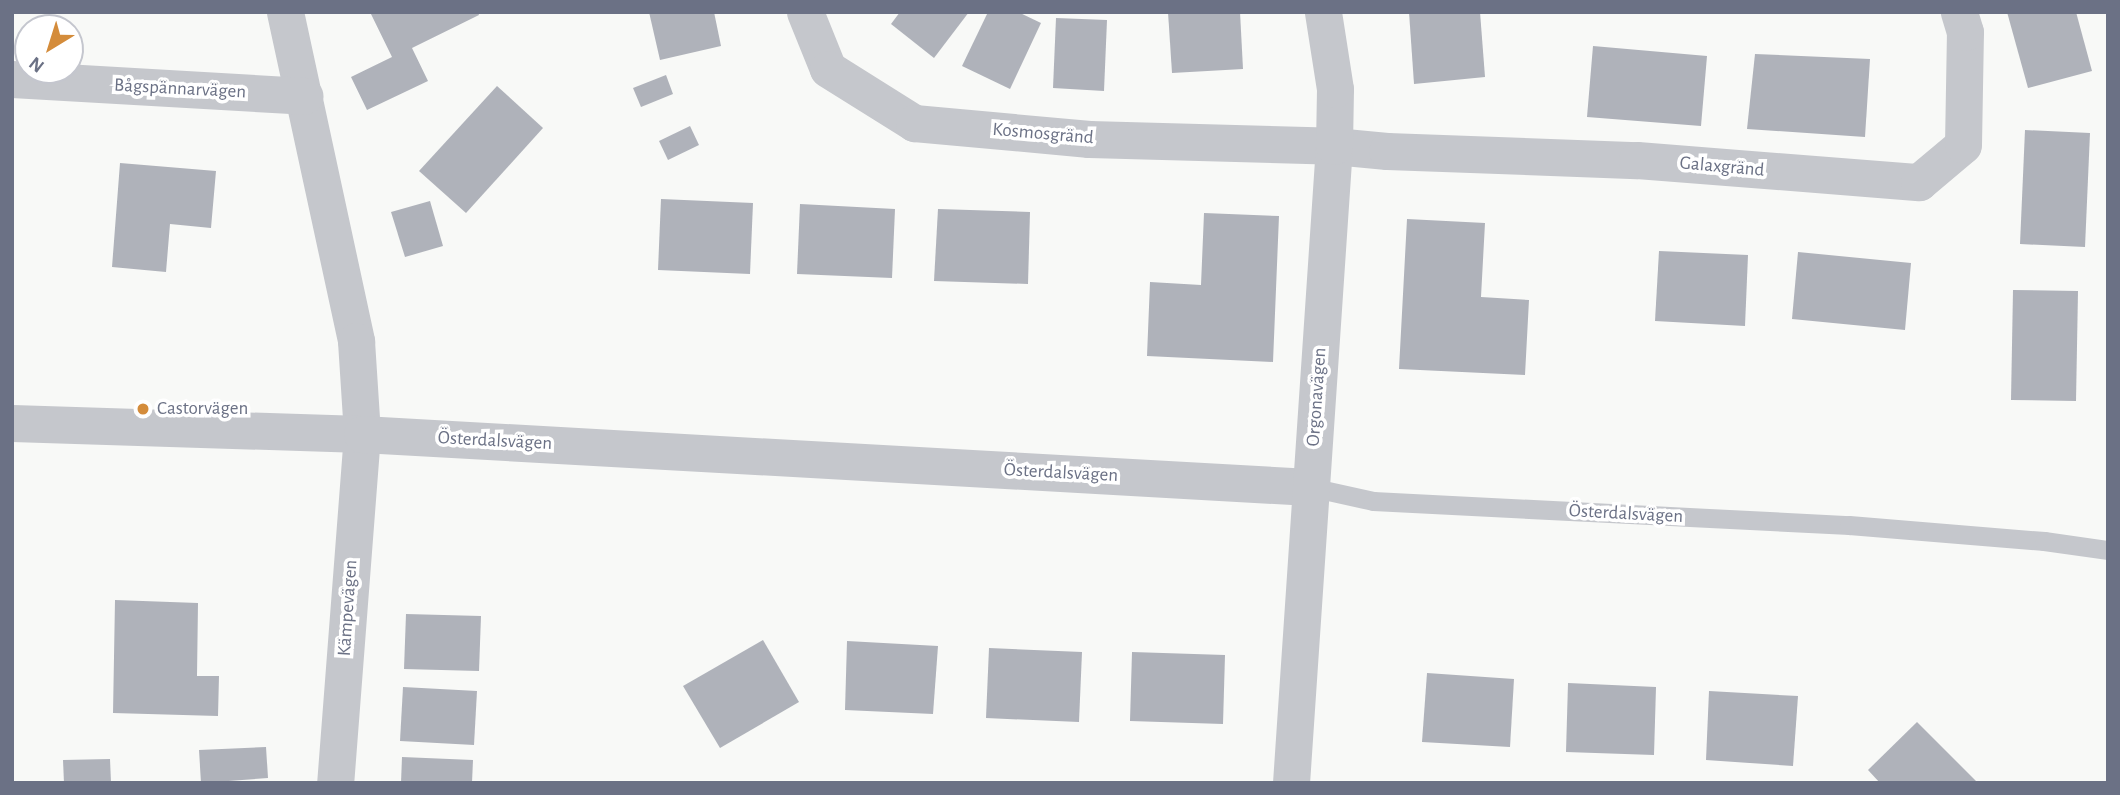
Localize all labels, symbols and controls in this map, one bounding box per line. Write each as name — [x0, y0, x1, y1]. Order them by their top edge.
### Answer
north arrow — [14, 14, 84, 84]
text: N — [26, 53, 48, 76]
street label: Bågspännarvägen — [113, 74, 247, 104]
street label: Kosmosgränd — [992, 118, 1094, 150]
street label: Galaxgränd — [1679, 152, 1765, 182]
street label: Orgonavägen — [1302, 347, 1332, 447]
place label: Castorvägen — [157, 398, 248, 420]
marker: Castorvägen — [135, 401, 151, 417]
street label: Österdalsvägen — [437, 427, 553, 455]
street label: Österdalsvägen — [1003, 459, 1119, 487]
street label: Österdalsvägen — [1568, 500, 1684, 528]
street label: Kämpevägen — [333, 559, 363, 657]

